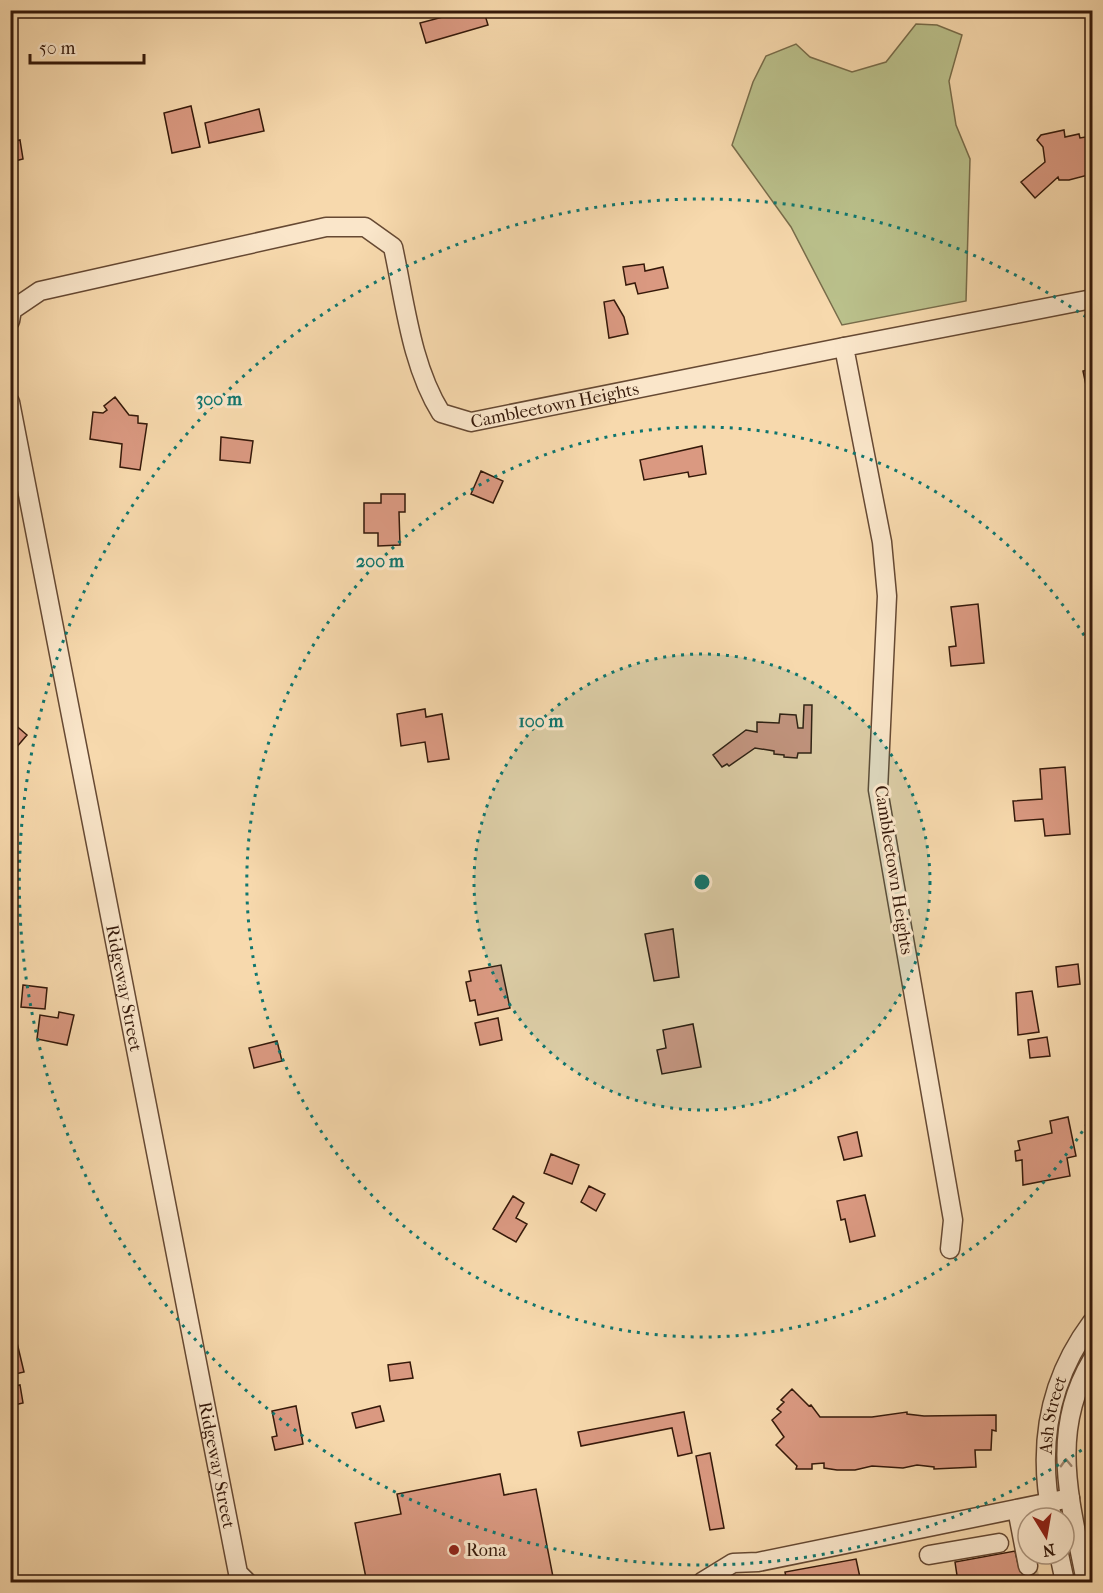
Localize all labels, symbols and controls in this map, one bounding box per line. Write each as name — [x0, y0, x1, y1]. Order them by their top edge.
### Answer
scale bar — [30, 27, 144, 65]
text: 50 m — [39, 38, 76, 59]
street label: Cambleetown Heights — [469, 378, 641, 433]
text: 300 m — [196, 389, 243, 410]
text: 200 m — [356, 551, 405, 572]
text: 100 m — [518, 711, 565, 732]
street label: Cambleetown Heights — [870, 784, 917, 956]
centre of rings — [692, 872, 712, 892]
street label: Ridgeway Street — [101, 923, 146, 1054]
street label: Ash Street — [1036, 1372, 1072, 1456]
street label: Ridgeway Street — [194, 1400, 239, 1531]
one-way arrow — [1059, 1458, 1072, 1467]
north arrow — [1016, 1506, 1076, 1566]
place label: Rona — [466, 1540, 507, 1561]
text: N — [1040, 1540, 1057, 1561]
marker: Rona — [447, 1543, 461, 1557]

